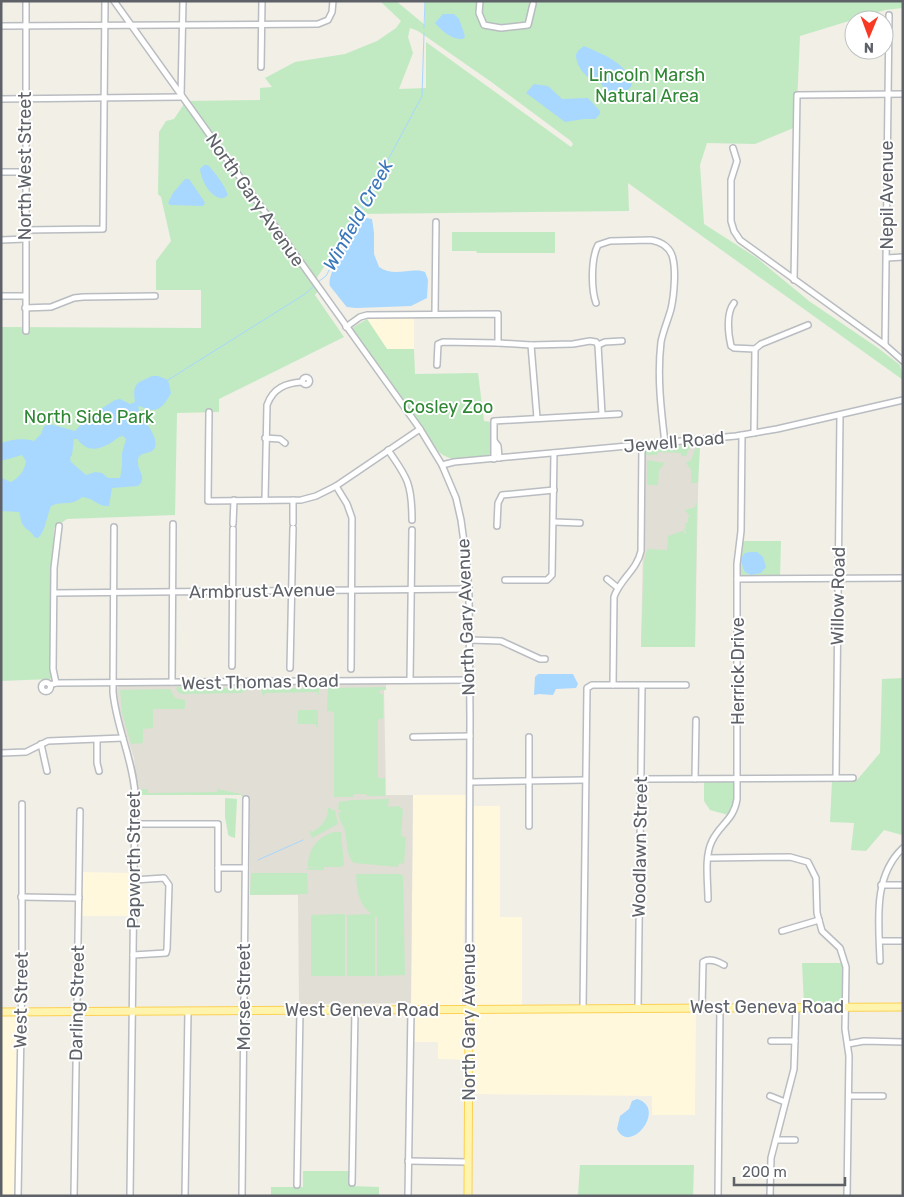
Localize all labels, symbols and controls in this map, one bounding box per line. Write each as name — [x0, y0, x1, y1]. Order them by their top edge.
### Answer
north arrow — [844, 10, 894, 60]
text: N — [864, 39, 874, 56]
park label: Lincoln Marsh Natural Area — [589, 64, 705, 107]
street label: North West Street — [14, 92, 36, 240]
street label: North Gary Avenue — [201, 129, 309, 271]
street label: Nepil Avenue — [876, 140, 898, 250]
water label: Winfield Creek — [318, 155, 398, 275]
park label: Cosley Zoo — [403, 396, 493, 418]
park label: North Side Park — [24, 406, 155, 428]
street label: Jewell Road — [623, 427, 725, 457]
street label: North Gary Avenue — [452, 538, 480, 696]
street label: Willow Road — [826, 546, 850, 646]
street label: Armbrust Avenue — [189, 579, 335, 603]
street label: Herrick Drive — [727, 617, 749, 725]
street label: West Thomas Road — [181, 670, 339, 694]
street label: Woodlawn Street — [628, 776, 652, 918]
street label: Papworth Street — [123, 791, 145, 929]
street label: Morse Street — [233, 943, 255, 1051]
street label: North Gary Avenue — [458, 943, 480, 1101]
street label: Darling Street — [65, 945, 89, 1061]
street label: West Street — [9, 951, 33, 1049]
street label: West Geneva Road — [690, 996, 844, 1018]
street label: West Geneva Road — [285, 999, 439, 1021]
scale bar — [734, 1154, 845, 1186]
text: 200 m — [742, 1163, 787, 1181]

